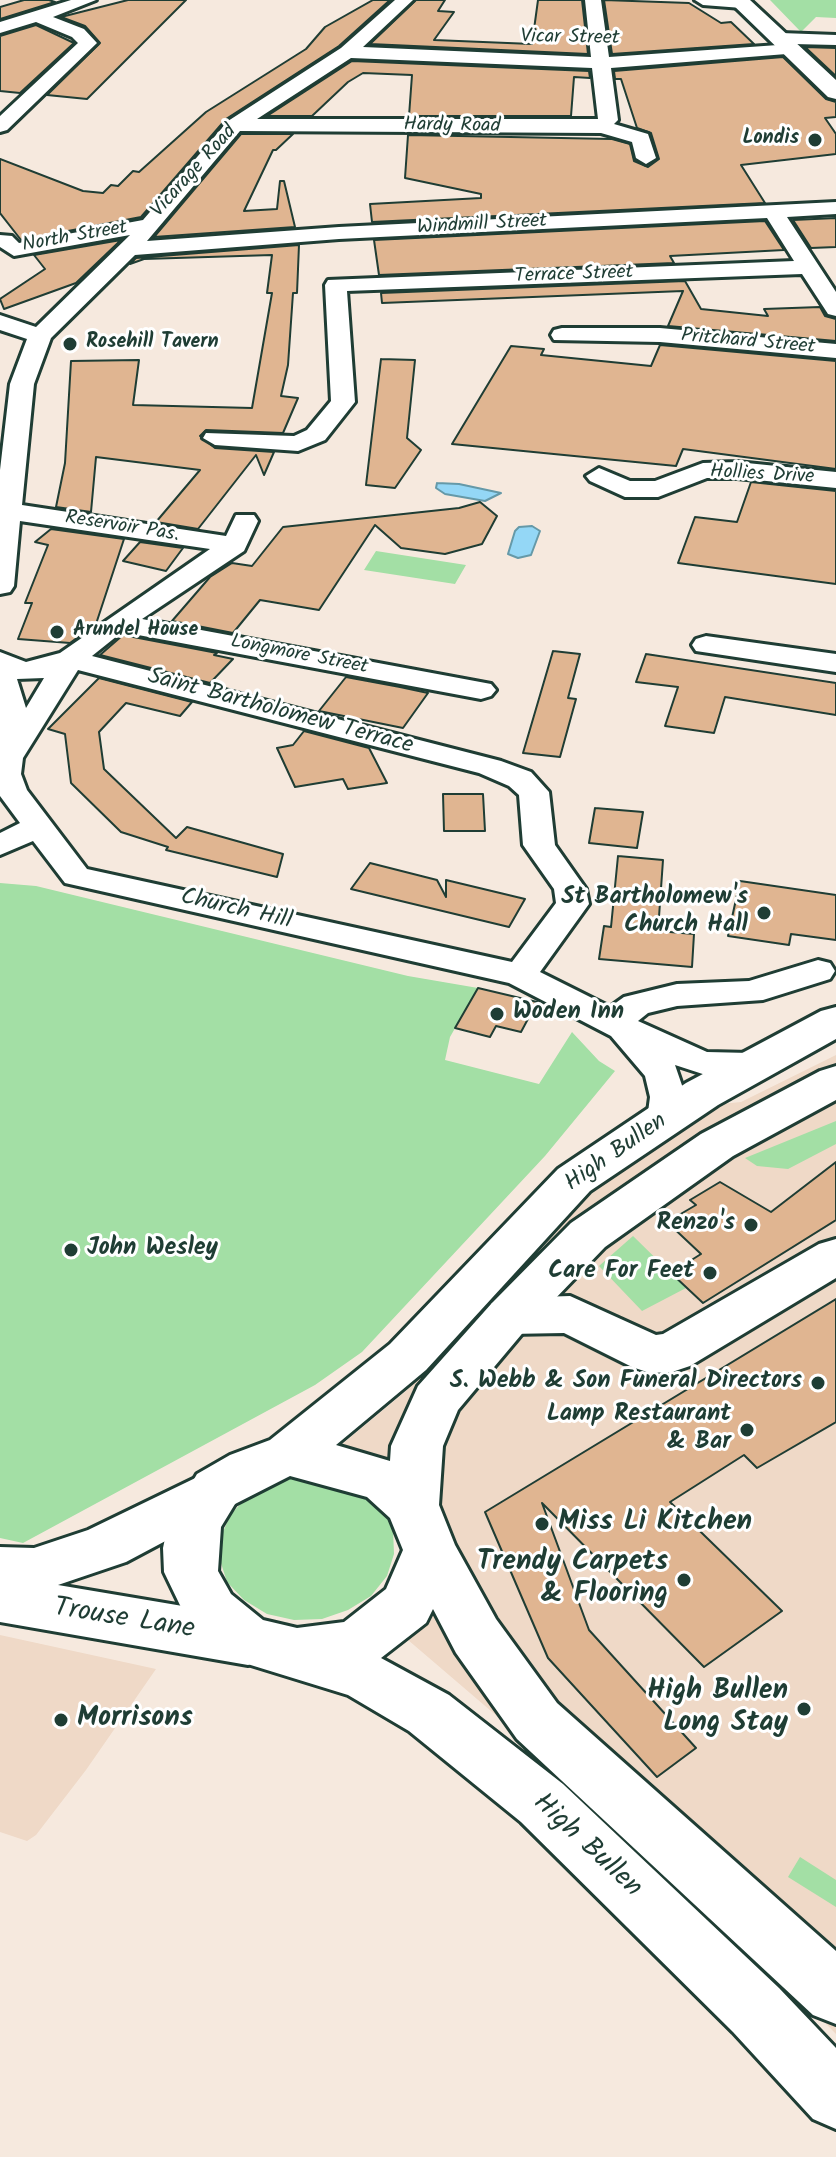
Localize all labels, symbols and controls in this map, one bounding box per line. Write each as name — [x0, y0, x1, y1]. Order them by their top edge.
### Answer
street label: Vicar Street — [520, 26, 620, 52]
street label: Hardy Road — [403, 114, 501, 140]
street label: Vicarage Road — [147, 121, 243, 223]
place label: Londis — [743, 128, 799, 152]
marker: Londis — [806, 131, 824, 149]
street label: Windmill Street — [416, 211, 548, 241]
street label: North Street — [21, 217, 129, 259]
street label: Terrace Street — [514, 262, 634, 290]
street label: Pritchard Street — [680, 325, 816, 361]
place label: Rosehill Tavern — [86, 332, 219, 356]
marker: Rosehill Tavern — [61, 335, 79, 353]
street label: Hollies Drive — [709, 461, 815, 491]
street label: Reservoir Pas. — [63, 507, 181, 549]
place label: Arundel House — [73, 620, 198, 644]
marker: Arundel House — [48, 623, 66, 641]
street label: Longmore Street — [228, 631, 370, 681]
street label: Saint Bartholomew Terrace — [144, 664, 416, 762]
street label: Church Hill — [177, 884, 295, 938]
place label: St Bartholomew's Church Hall — [561, 885, 748, 941]
marker: St Bartholomew's Church Hall — [755, 904, 773, 922]
place label: Woden Inn — [513, 1000, 624, 1028]
marker: Woden Inn — [488, 1005, 506, 1023]
street label: High Bullen — [560, 1108, 674, 1200]
place label: Renzo's — [657, 1211, 735, 1239]
marker: Renzo's — [742, 1216, 760, 1234]
place label: John Wesley — [87, 1236, 218, 1264]
marker: John Wesley — [62, 1241, 80, 1259]
place label: Care For Feet — [548, 1259, 694, 1287]
marker: Care For Feet — [701, 1264, 719, 1282]
place label: S. Webb & Son Funeral Directors — [450, 1369, 802, 1397]
marker: S. Webb & Son Funeral Directors — [809, 1374, 827, 1392]
place label: Lamp Restaurant & Bar — [547, 1402, 731, 1458]
marker: Lamp Restaurant & Bar — [738, 1421, 756, 1439]
place label: Miss Li Kitchen — [558, 1507, 752, 1541]
marker: Miss Li Kitchen — [533, 1515, 551, 1533]
place label: Trendy Carpets & Flooring — [477, 1547, 668, 1613]
marker: Trendy Carpets & Flooring — [675, 1571, 693, 1589]
street label: Trouse Lane — [51, 1593, 197, 1649]
place label: High Bullen Long Stay — [647, 1676, 788, 1742]
marker: High Bullen Long Stay — [795, 1700, 813, 1718]
place label: Morrisons — [77, 1703, 193, 1737]
marker: Morrisons — [52, 1711, 70, 1729]
street label: High Bullen — [524, 1788, 648, 1906]

